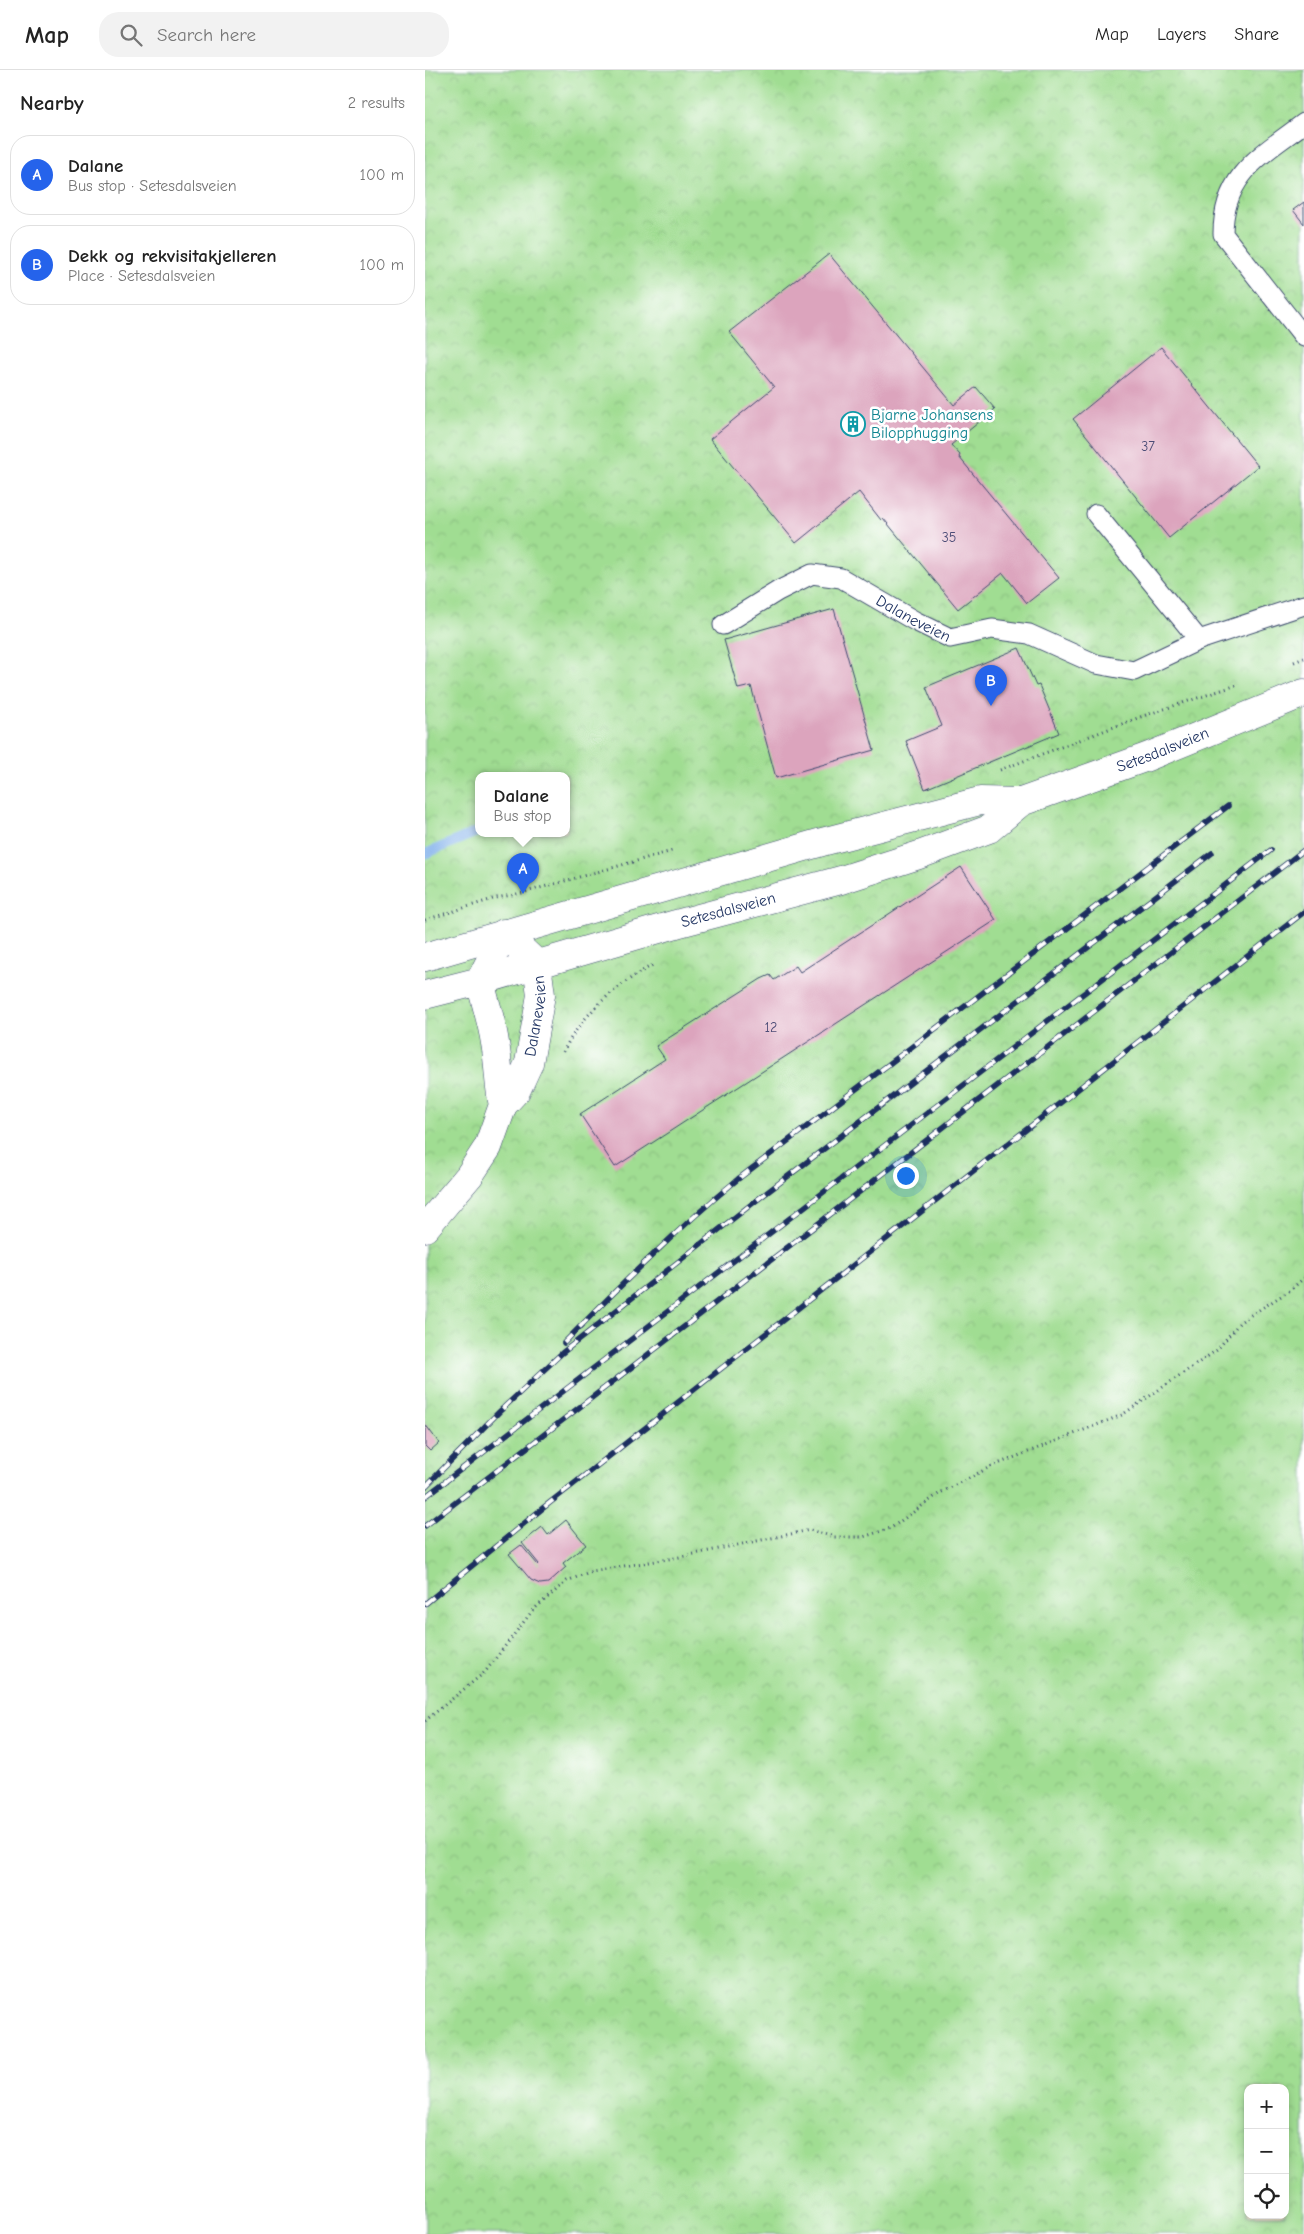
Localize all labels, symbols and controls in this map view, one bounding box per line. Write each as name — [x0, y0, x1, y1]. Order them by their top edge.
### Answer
search box — [99, 12, 449, 57]
text: Map — [25, 21, 69, 49]
icon: search — [117, 21, 145, 49]
text: Search here — [157, 24, 256, 46]
text: Map — [1095, 24, 1129, 45]
text: Layers — [1157, 24, 1206, 45]
text: Share — [1234, 24, 1279, 45]
text: Nearby — [20, 91, 84, 115]
text: 2 results — [348, 94, 405, 112]
text: Dalane — [68, 155, 123, 177]
text: A — [33, 166, 41, 184]
text: 100 m — [360, 166, 404, 184]
text: Bus stop · Setesdalsveien — [68, 177, 237, 195]
text: Dekk og rekvisitakjelleren — [68, 245, 277, 267]
text: B — [32, 256, 42, 274]
text: 100 m — [360, 256, 404, 274]
text: Place · Setesdalsveien — [68, 267, 215, 285]
place label: Bjarne Johansens Bilopphugging — [871, 406, 993, 442]
building icon: Bjarne Johansens Bilopphugging — [840, 411, 866, 437]
house number: 37 — [1141, 438, 1155, 455]
house number: 35 — [942, 529, 956, 546]
street label: Dalaneveien — [873, 591, 954, 646]
pin: B — [975, 665, 1007, 706]
street label: Setesdalsveien — [1114, 724, 1211, 776]
popup — [475, 772, 570, 837]
text: Dalane — [494, 785, 549, 807]
text: Bus stop — [494, 807, 551, 825]
pin: A — [507, 853, 539, 894]
street label: Setesdalsveien — [679, 889, 778, 931]
street label: Dalaneveien — [521, 974, 550, 1058]
house number: 12 — [765, 1019, 777, 1036]
your location — [893, 1163, 919, 1189]
map controls — [1244, 2084, 1289, 2219]
button: + — [1244, 2084, 1289, 2129]
button: − — [1244, 2129, 1289, 2174]
button: locate — [1244, 2174, 1289, 2219]

